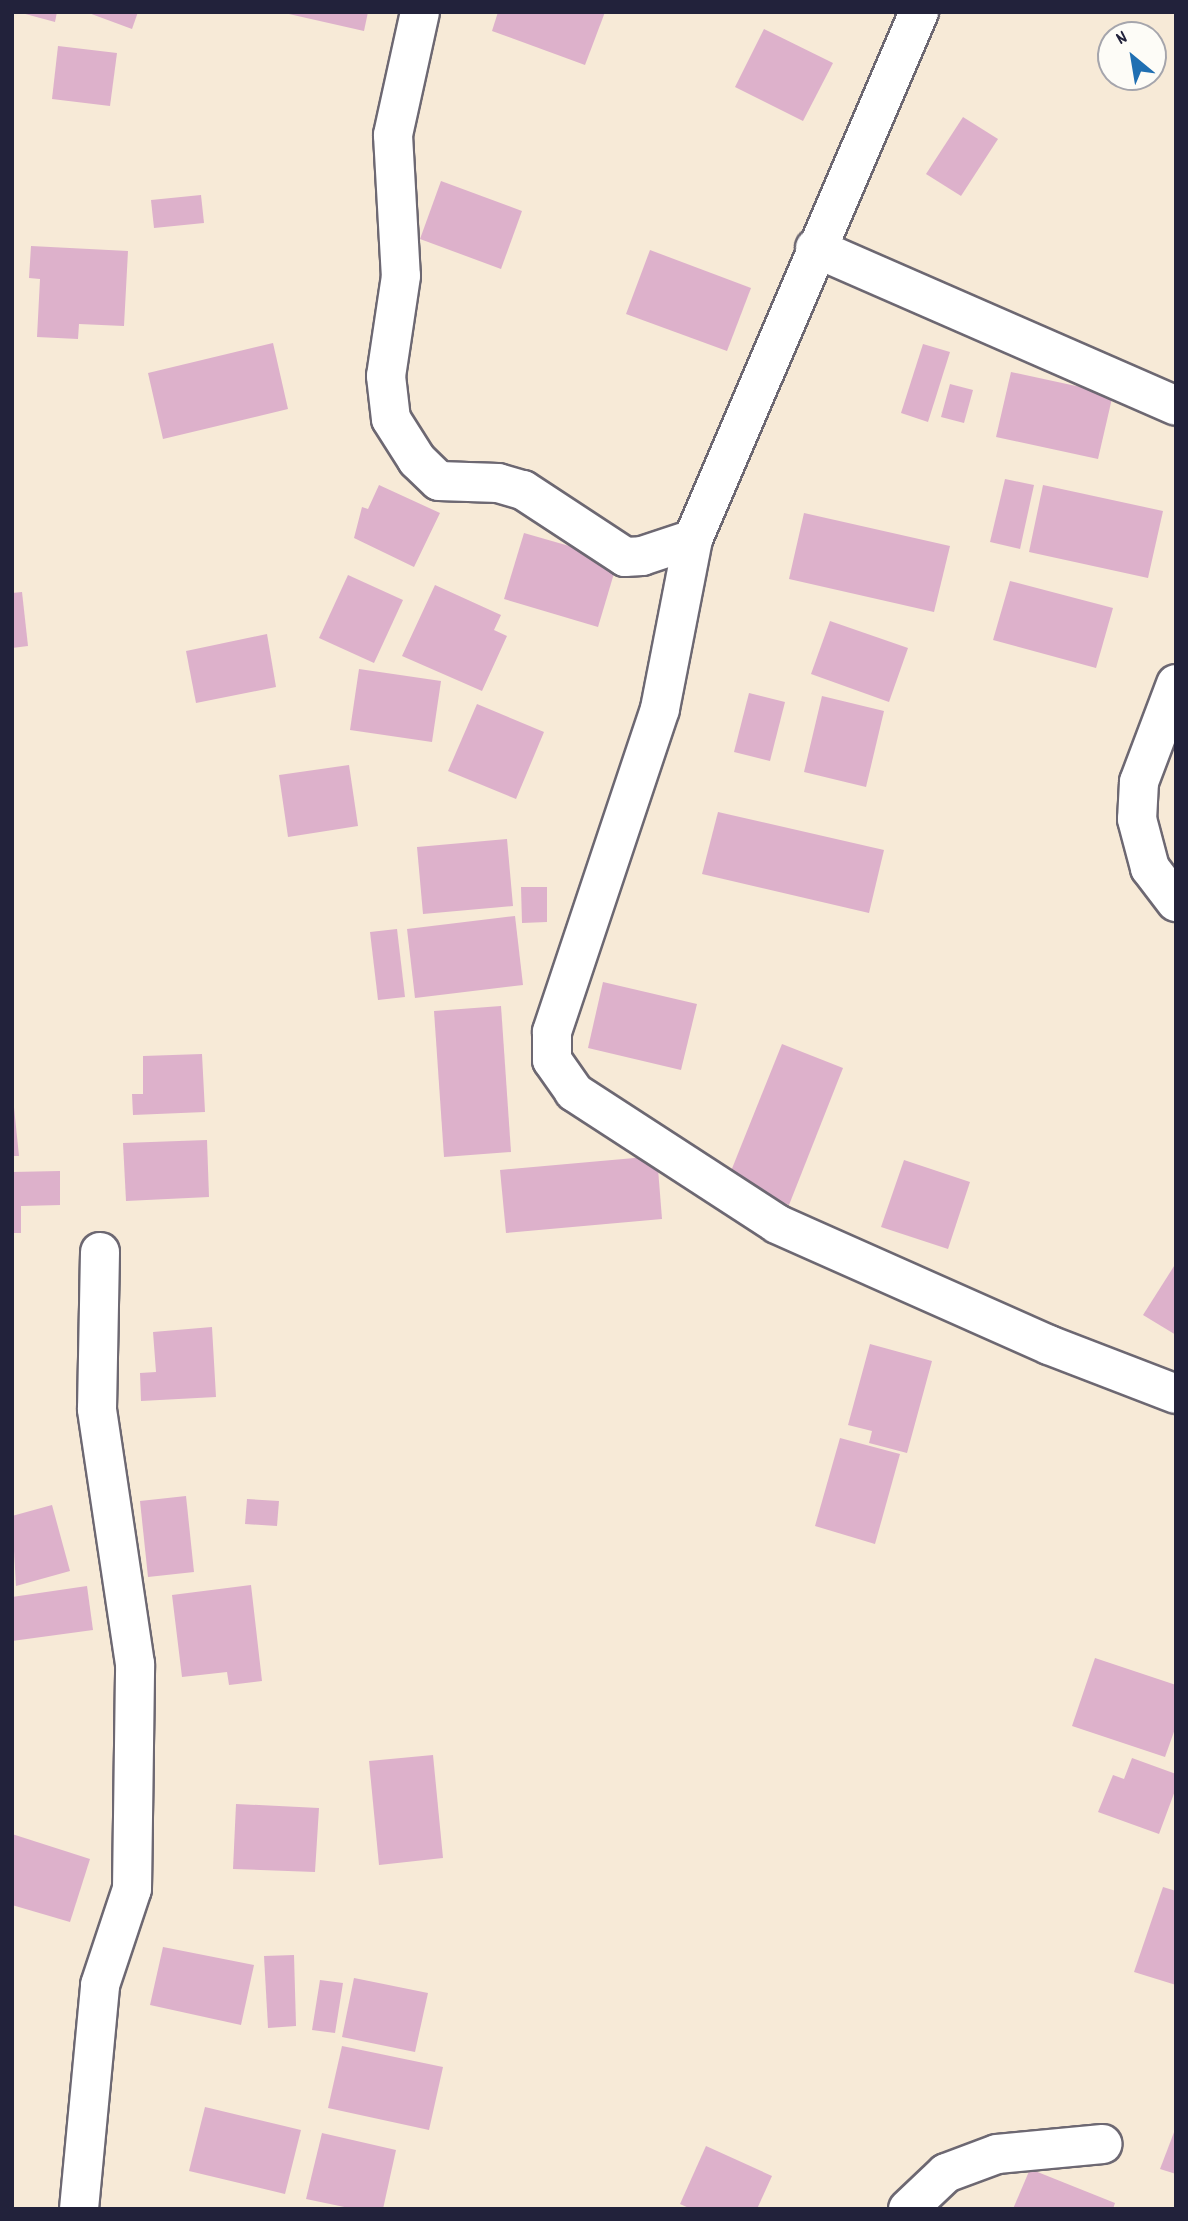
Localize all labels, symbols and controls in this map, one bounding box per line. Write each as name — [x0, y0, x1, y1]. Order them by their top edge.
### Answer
north arrow — [1097, 21, 1167, 91]
text: N — [1111, 25, 1133, 53]

